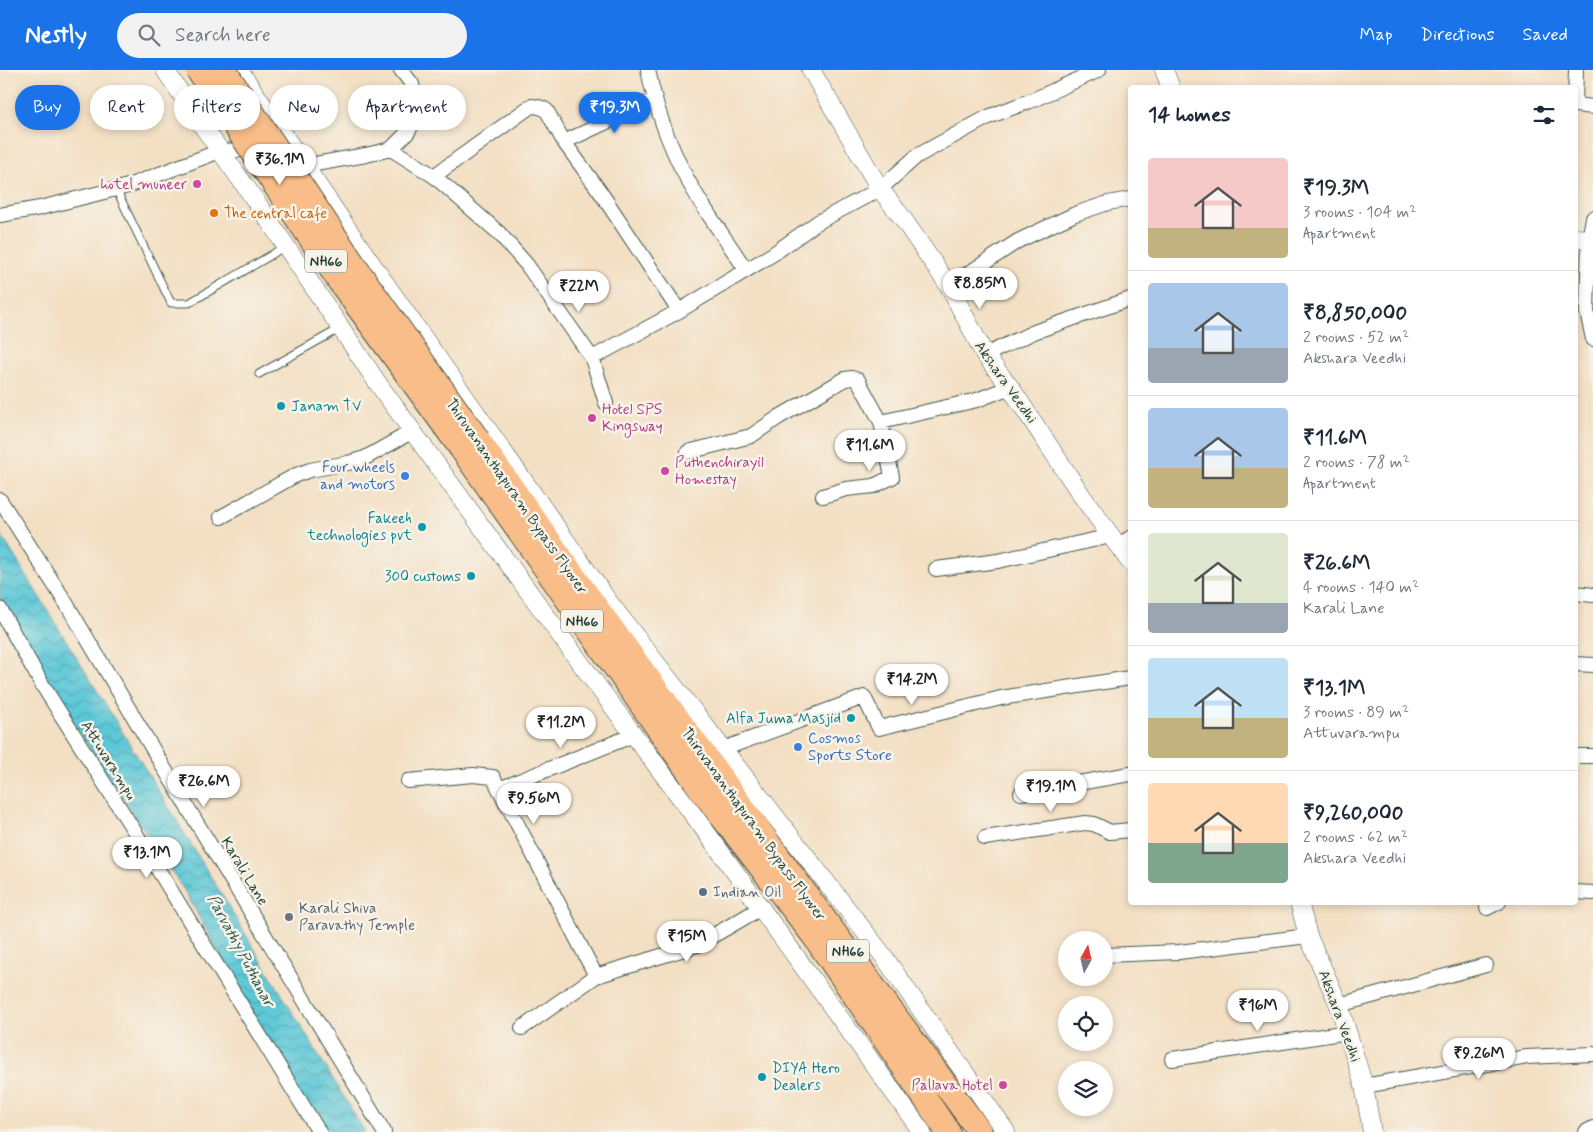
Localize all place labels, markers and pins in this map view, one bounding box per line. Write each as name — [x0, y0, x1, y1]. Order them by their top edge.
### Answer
pin: ₹19.3M — [574, 92, 656, 134]
pin: ₹36.1M — [239, 144, 321, 186]
place label: hotel muneer — [100, 175, 188, 195]
marker: hotel muneer — [191, 178, 203, 190]
place label: The central cafe — [224, 204, 327, 224]
marker: The central cafe — [208, 207, 220, 219]
pin: ₹8.85M — [939, 268, 1021, 310]
pin: ₹22M — [549, 270, 609, 313]
place label: Janam TV — [291, 397, 362, 417]
marker: Janam TV — [275, 400, 287, 412]
place label: Hotel SPS Kingsway — [602, 400, 663, 438]
marker: Hotel SPS Kingsway — [586, 412, 598, 424]
pin: ₹11.6M — [829, 430, 911, 472]
place label: Puthenchirayil Homestay — [675, 453, 764, 490]
place label: Four wheels and motors — [320, 458, 395, 495]
marker: Puthenchirayil Homestay — [659, 465, 671, 477]
marker: Four wheels and motors — [399, 470, 411, 482]
place label: Fakeeh technologies pvt — [306, 509, 412, 547]
marker: Fakeeh technologies pvt — [416, 521, 428, 533]
place label: 300 customs — [385, 567, 461, 587]
marker: 300 customs — [465, 570, 477, 582]
pin: ₹14.2M — [871, 664, 953, 706]
pin: ₹11.2M — [520, 706, 602, 749]
place label: Alfa Juma Masjid — [726, 709, 841, 729]
marker: Alfa Juma Masjid — [845, 712, 857, 724]
place label: Cosmos Sports Store — [808, 729, 892, 766]
marker: Cosmos Sports Store — [792, 741, 804, 753]
pin: ₹26.6M — [163, 766, 245, 808]
pin: ₹19.1M — [1010, 770, 1092, 813]
pin: ₹9.56M — [493, 782, 575, 825]
pin: ₹13.1M — [106, 836, 188, 879]
place label: Indian Oil — [713, 883, 782, 903]
marker: Indian Oil — [697, 886, 709, 898]
place label: Karali Shiva Paravathy Temple — [299, 899, 415, 936]
marker: Karali Shiva Paravathy Temple — [283, 911, 295, 923]
pin: ₹15M — [657, 920, 717, 963]
pin: ₹16M — [1228, 990, 1288, 1032]
pin: ₹9.26M — [1438, 1038, 1520, 1080]
place label: DIYA Hero Dealers — [772, 1059, 840, 1096]
marker: DIYA Hero Dealers — [756, 1071, 768, 1083]
place label: Pallava Hotel — [912, 1076, 993, 1096]
marker: Pallava Hotel — [997, 1079, 1009, 1091]

